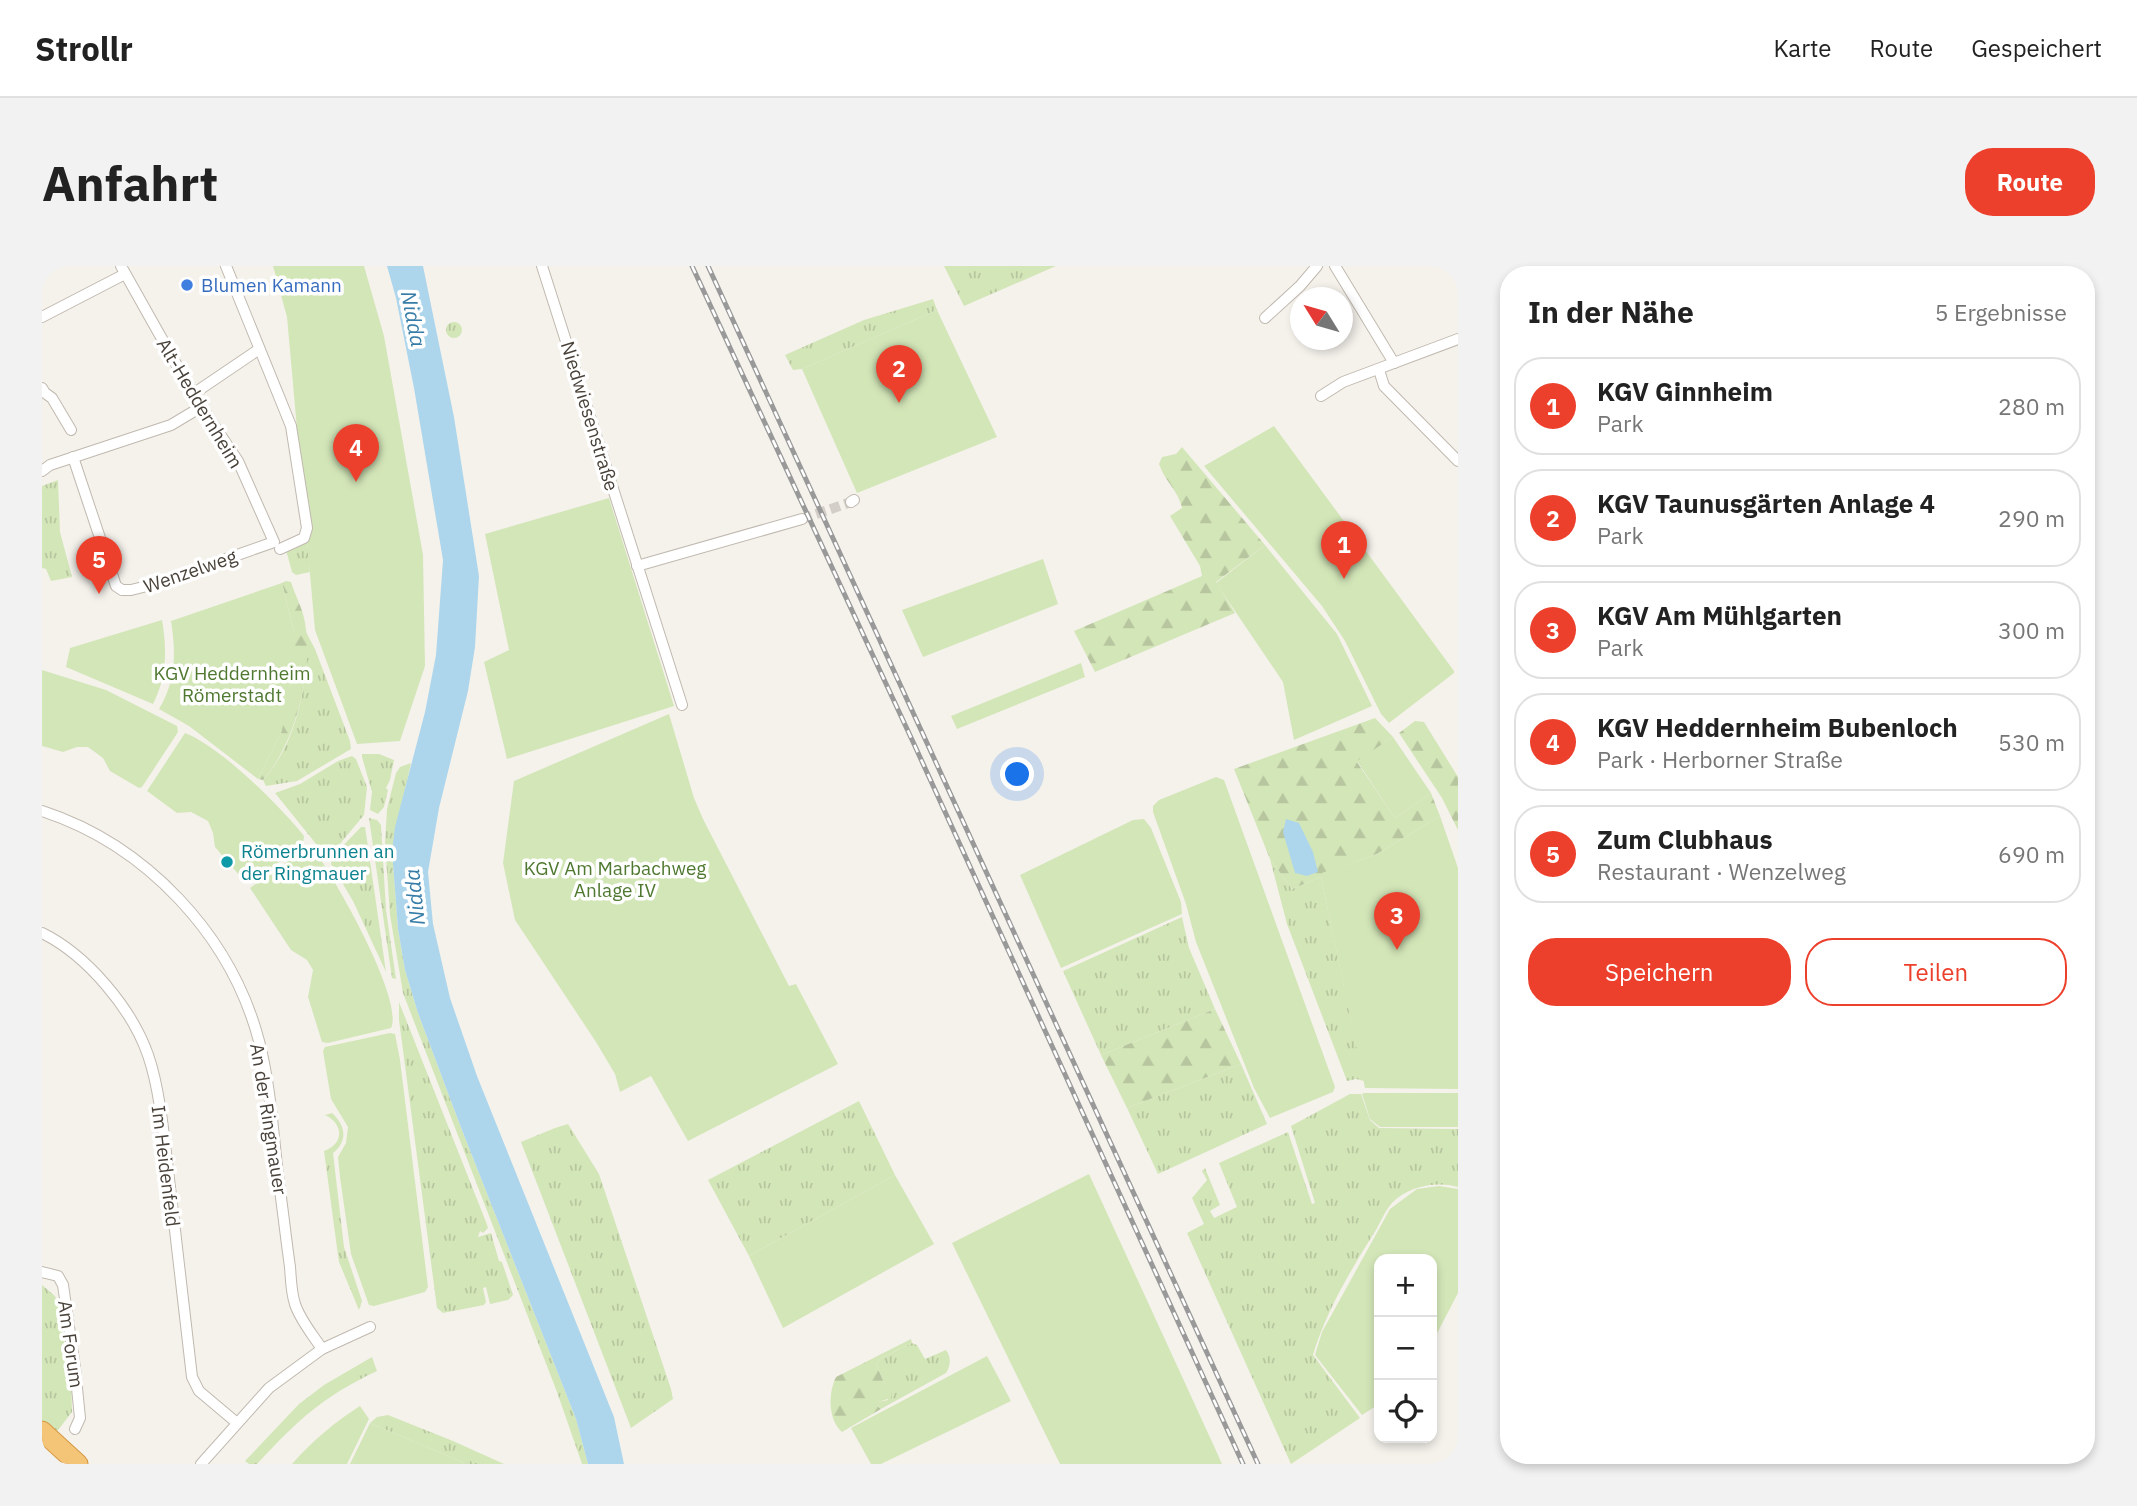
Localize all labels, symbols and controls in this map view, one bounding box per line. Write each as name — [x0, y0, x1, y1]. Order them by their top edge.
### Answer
text: Strollr — [35, 27, 133, 70]
text: Karte — [1773, 32, 1832, 64]
text: Route — [1870, 32, 1933, 64]
text: Gespeichert — [1971, 32, 2102, 64]
button: Route — [1965, 148, 2095, 216]
text: Anfahrt — [42, 151, 218, 214]
place label: Blumen Kamann — [201, 273, 342, 297]
marker: Blumen Kamann — [179, 277, 195, 293]
north arrow — [1290, 287, 1353, 350]
water label: Nidda — [395, 288, 433, 349]
text: In der Nähe — [1528, 292, 1694, 331]
text: 5 Ergebnisse — [1935, 297, 2067, 327]
street label: Alt-Heddernheim — [152, 333, 248, 473]
street label: Niedwiesenstraße — [556, 338, 624, 494]
pin: 2 — [876, 345, 922, 403]
text: KGV Ginnheim — [1597, 374, 1773, 408]
text: 1 — [1546, 391, 1560, 421]
text: 280 m — [1998, 391, 2065, 421]
text: Park — [1597, 408, 1644, 438]
pin: 4 — [333, 424, 379, 482]
text: KGV Taunusgärten Anlage 4 — [1597, 486, 1935, 520]
text: 2 — [1546, 503, 1560, 533]
text: 290 m — [1998, 503, 2065, 533]
text: Park — [1597, 520, 1644, 550]
pin: 1 — [1321, 521, 1367, 579]
pin: 5 — [76, 536, 122, 594]
street label: Wenzelweg — [140, 544, 240, 598]
text: KGV Am Mühlgarten — [1597, 598, 1842, 632]
text: 3 — [1546, 615, 1560, 645]
text: 300 m — [1998, 615, 2065, 645]
text: Park — [1597, 632, 1644, 662]
park label: KGV Heddernheim Römerstadt — [153, 661, 311, 707]
text: KGV Heddernheim Bubenloch — [1597, 710, 1958, 744]
text: 4 — [1546, 727, 1560, 757]
text: 530 m — [1998, 727, 2065, 757]
text: Park · Herborner Straße — [1597, 744, 1843, 774]
your location — [1000, 757, 1034, 791]
text: Zum Clubhaus — [1597, 822, 1773, 856]
place label: Römerbrunnen an der Ringmauer — [241, 839, 395, 885]
text: 5 — [1546, 839, 1560, 869]
text: 690 m — [1998, 839, 2065, 869]
marker: Römerbrunnen an der Ringmauer — [219, 854, 235, 870]
park label: KGV Am Marbachweg Anlage IV — [524, 856, 706, 902]
text: Restaurant · Wenzelweg — [1597, 856, 1846, 886]
water label: Nidda — [397, 867, 431, 927]
pin: 3 — [1374, 892, 1420, 950]
button: Speichern — [1528, 938, 1791, 1006]
button: Teilen — [1805, 938, 2067, 1006]
street label: An der Ringmauer — [245, 1042, 293, 1196]
street label: Im Heidenfeld — [147, 1104, 185, 1228]
map controls — [1374, 1254, 1437, 1443]
button: + — [1374, 1254, 1437, 1317]
street label: Am Forum — [53, 1299, 89, 1389]
button: − — [1374, 1317, 1437, 1380]
button: locate — [1374, 1380, 1437, 1443]

